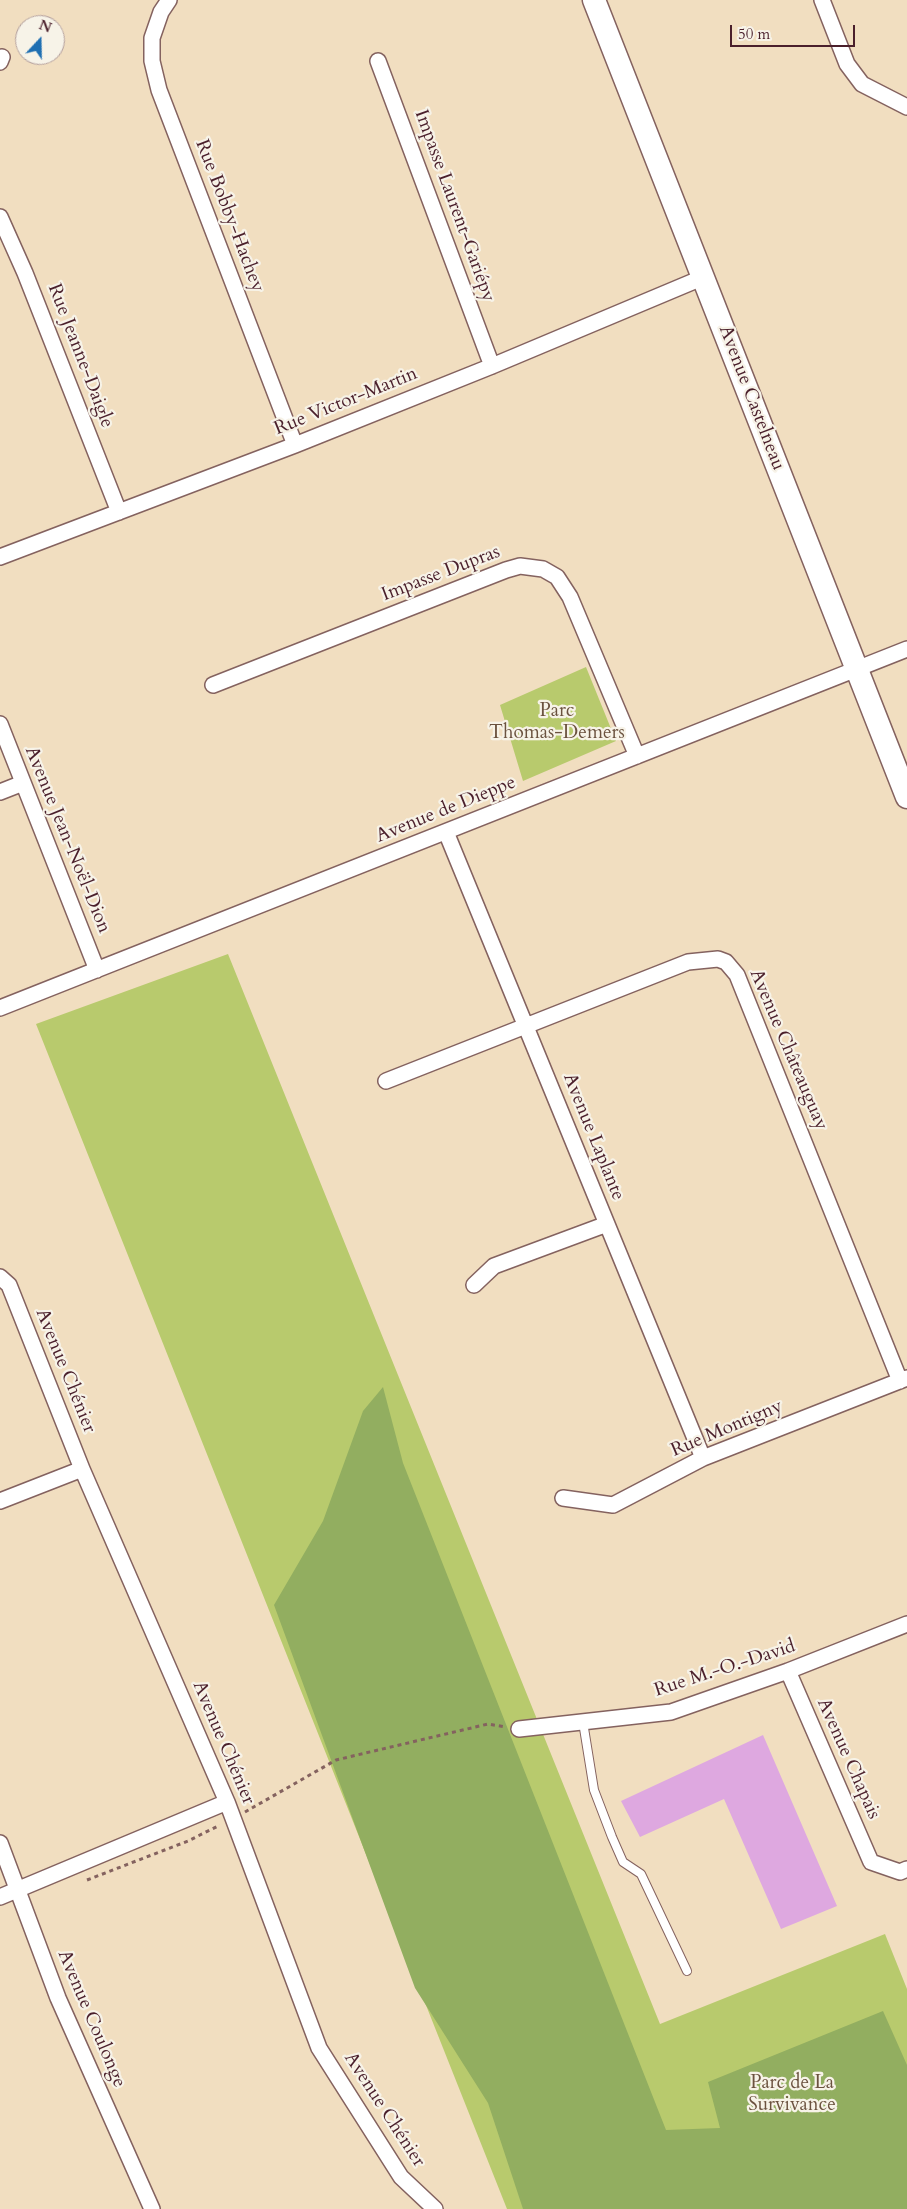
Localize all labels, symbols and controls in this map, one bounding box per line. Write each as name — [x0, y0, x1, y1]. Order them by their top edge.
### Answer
north arrow — [15, 15, 65, 65]
text: N — [36, 15, 54, 38]
scale bar — [732, 15, 857, 47]
text: 50 m — [738, 24, 770, 44]
street label: Impasse Laurent-Gariépy — [409, 107, 499, 305]
street label: Rue Bobby-Hachey — [189, 137, 269, 295]
street label: Rue Jeanne-Daigle — [42, 281, 118, 431]
street label: Avenue Castelneau — [713, 322, 789, 474]
street label: Rue Victor-Martin — [271, 363, 421, 441]
street label: Impasse Dupras — [379, 541, 503, 607]
park label: Parc Thomas-Demers — [489, 701, 625, 745]
street label: Avenue Jean-Noël-Dion — [19, 743, 115, 937]
street label: Avenue de Dieppe — [373, 772, 519, 848]
street label: Avenue Châteauguay — [744, 966, 832, 1134]
street label: Avenue Laplante — [557, 1070, 629, 1204]
street label: Avenue Chénier — [30, 1306, 100, 1436]
street label: Rue Montigny — [668, 1395, 786, 1463]
street label: Rue M.-O.-David — [652, 1635, 798, 1703]
street label: Avenue Chénier — [187, 1678, 259, 1808]
street label: Avenue Chapais — [811, 1695, 885, 1823]
street label: Avenue Coulonge — [52, 1947, 130, 2091]
street label: Avenue Chénier — [338, 2048, 430, 2172]
park label: Parc de La Survivance — [748, 2073, 836, 2117]

